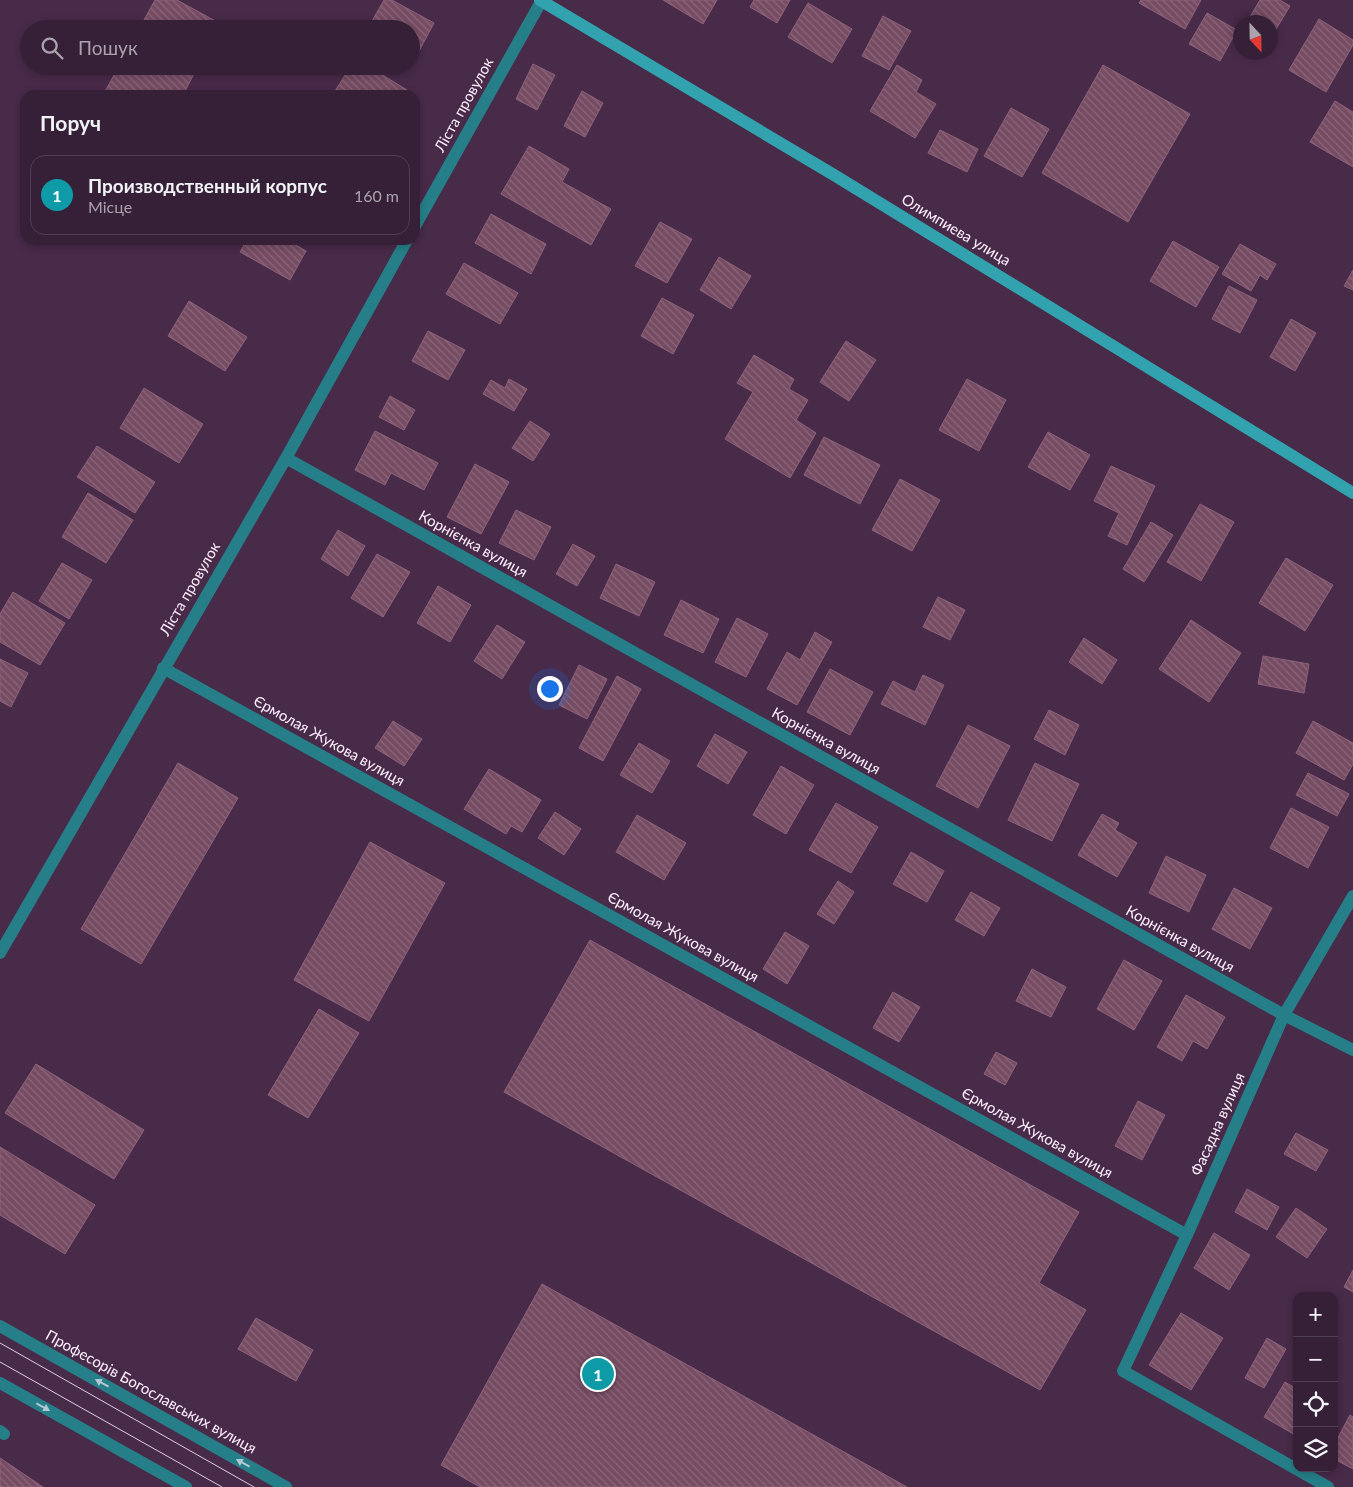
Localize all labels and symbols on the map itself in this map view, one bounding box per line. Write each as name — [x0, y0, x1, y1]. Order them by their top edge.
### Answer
north arrow — [1233, 15, 1278, 60]
street label: Ліста провулок — [429, 54, 497, 156]
street label: Олимпиева улица — [899, 189, 1014, 269]
street label: Корнієнка вулиця — [416, 506, 531, 580]
street label: Ліста провулок — [155, 538, 223, 639]
your location — [537, 676, 563, 702]
street label: Єрмолая Жукова вулиця — [251, 691, 408, 789]
street label: Корнієнка вулиця — [769, 703, 884, 777]
street label: Єрмолая Жукова вулиця — [605, 887, 762, 985]
street label: Корнієнка вулиця — [1123, 901, 1238, 975]
street label: Фасадна вулиця — [1186, 1069, 1248, 1178]
street label: Єрмолая Жукова вулиця — [959, 1083, 1116, 1181]
street label: Професорів Богославських вулиця — [43, 1325, 260, 1457]
pin: 1 — [582, 1355, 614, 1393]
one-way arrow — [95, 1379, 109, 1387]
one-way arrow — [35, 1403, 50, 1411]
one-way arrow — [236, 1459, 251, 1467]

